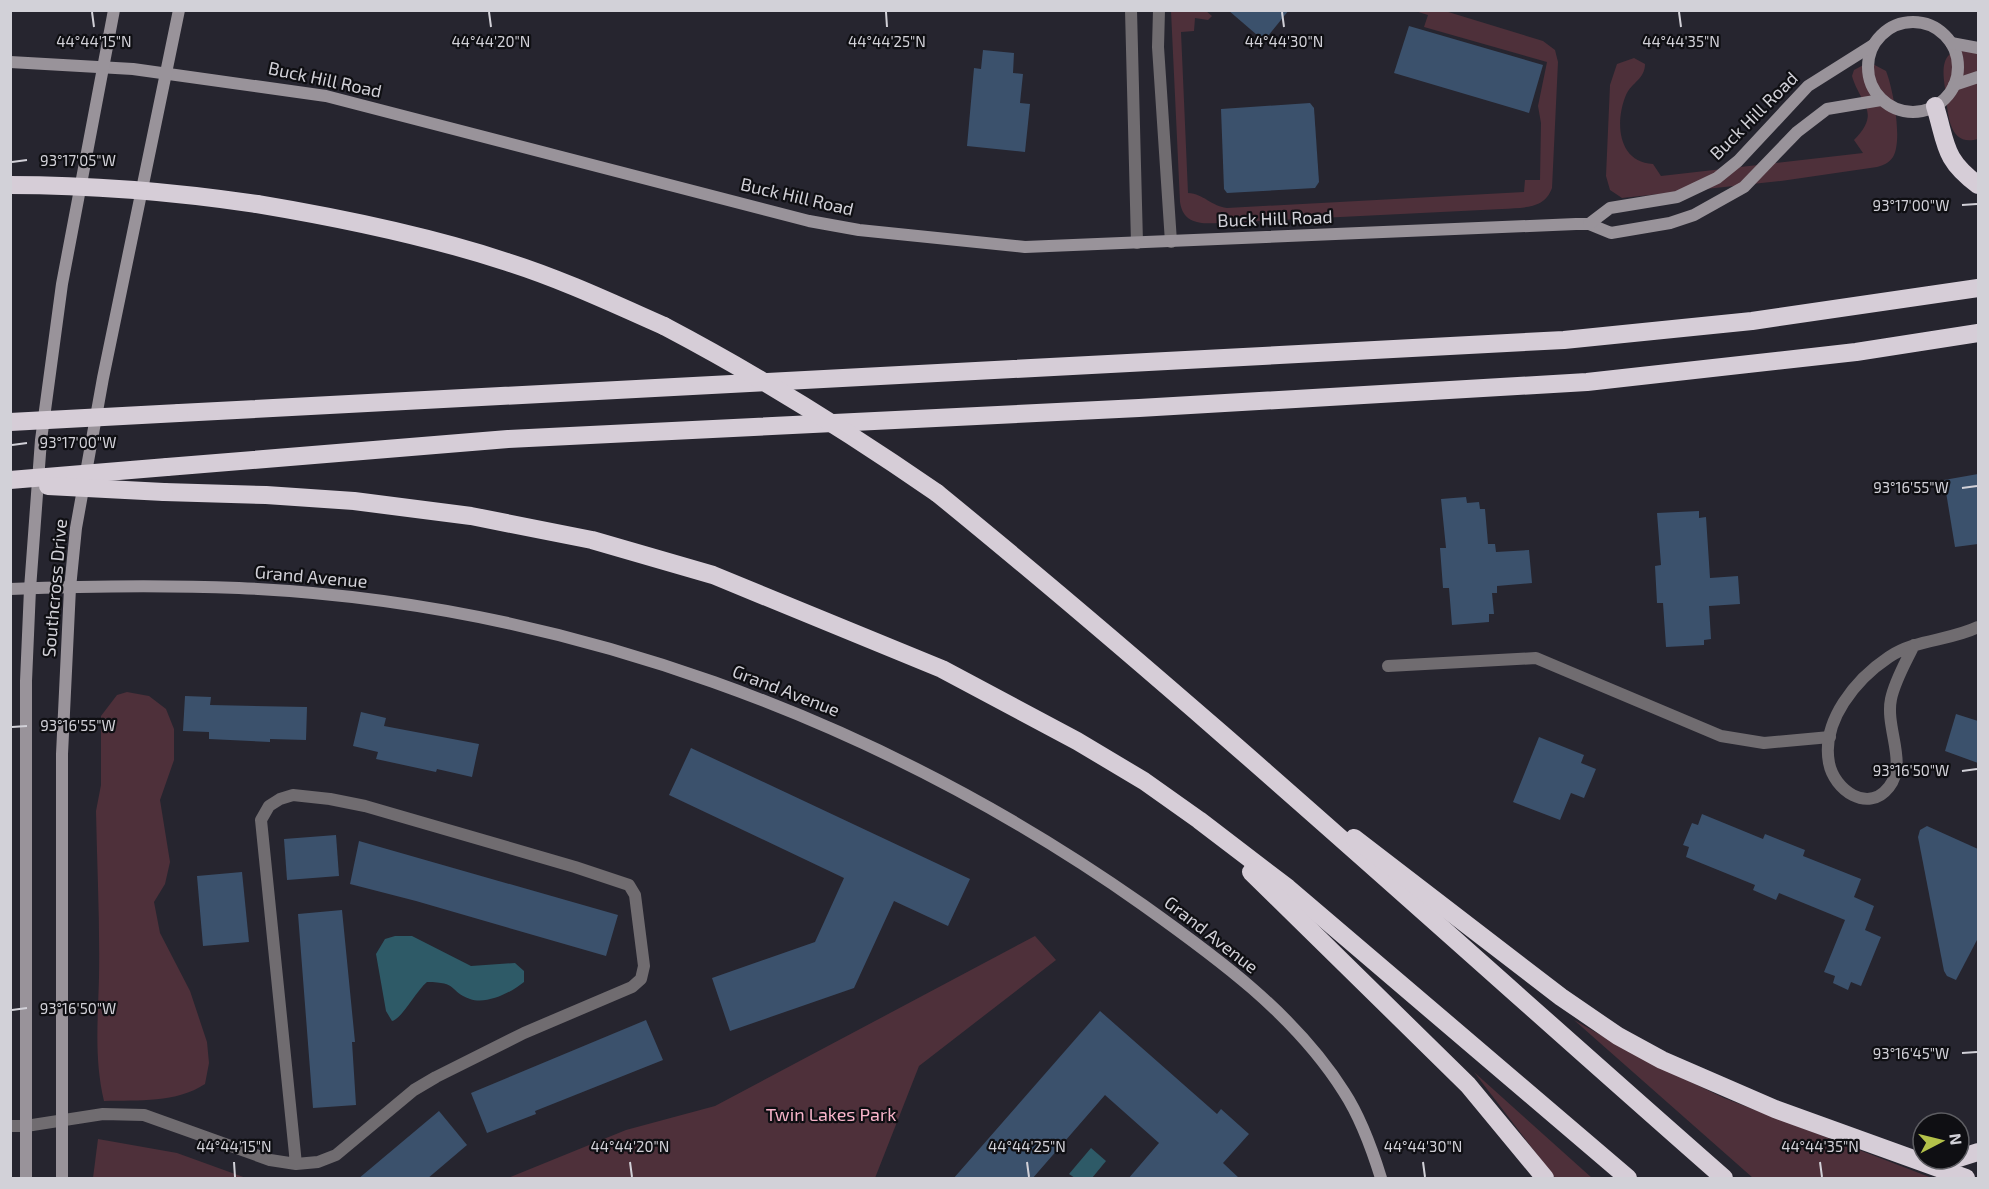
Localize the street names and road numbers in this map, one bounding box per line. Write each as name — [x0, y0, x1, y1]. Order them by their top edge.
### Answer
street label: Buck Hill Road — [266, 56, 384, 102]
street label: Buck Hill Road — [1705, 67, 1802, 164]
street label: Buck Hill Road — [739, 172, 856, 220]
street label: Buck Hill Road — [1217, 205, 1333, 231]
street label: Southcross Drive — [37, 518, 71, 658]
street label: Grand Avenue — [254, 560, 368, 592]
street label: Grand Avenue — [730, 660, 843, 721]
street label: Grand Avenue — [1160, 891, 1263, 978]

